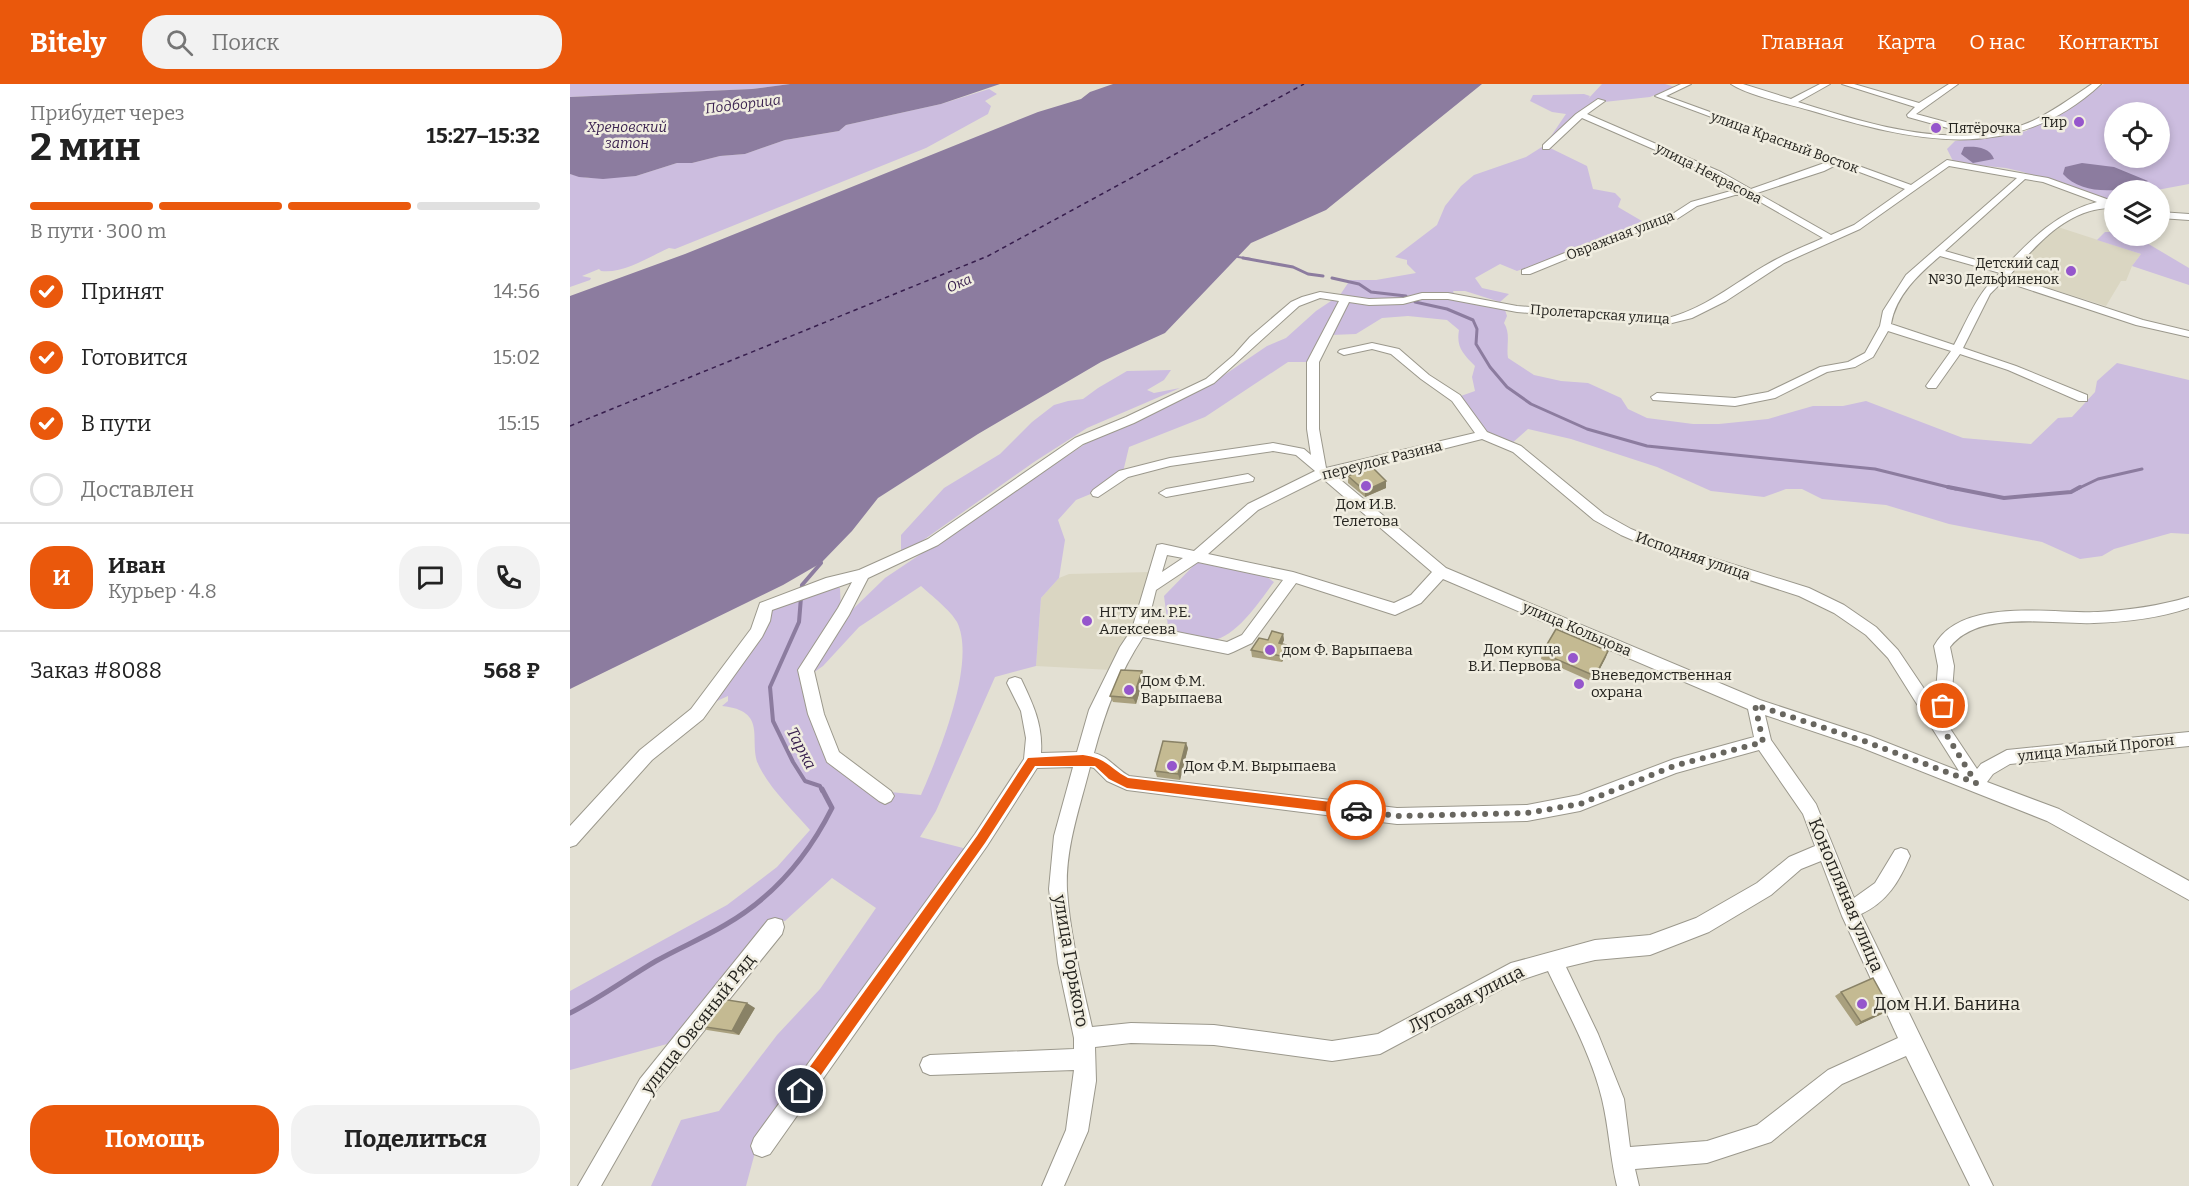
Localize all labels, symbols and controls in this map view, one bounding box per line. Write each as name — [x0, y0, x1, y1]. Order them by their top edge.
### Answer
search box — [142, 15, 562, 69]
text: Bitely — [30, 26, 106, 59]
icon: search — [163, 26, 196, 59]
text: Поиск — [211, 29, 279, 56]
text: Главная — [1761, 29, 1844, 55]
text: Карта — [1877, 29, 1936, 55]
text: О нас — [1969, 29, 2025, 55]
text: Контакты — [2058, 29, 2159, 55]
water label: Подборица — [704, 91, 782, 118]
text: Прибудет через — [30, 101, 185, 125]
map controls — [2104, 102, 2170, 246]
button: locate — [2104, 102, 2170, 168]
street label: улица Красный Восток — [1708, 107, 1862, 177]
place label: Тир — [2042, 114, 2067, 131]
marker: Тир — [2072, 115, 2086, 129]
water label: Хреновский затон — [586, 119, 667, 152]
place label: Пятёрочка — [1948, 120, 2021, 137]
marker: Пятёрочка — [1929, 121, 1943, 135]
text: 15:27–15:32 — [426, 122, 540, 149]
text: 2 мин — [30, 124, 141, 170]
street label: улица Некрасова — [1652, 139, 1765, 208]
button: layers — [2104, 180, 2170, 246]
street label: Овражная улица — [1564, 207, 1677, 264]
text: В пути · 300 m — [30, 219, 166, 243]
place label: Детский сад №30 Дельфиненок — [1928, 255, 2060, 288]
marker: Детский сад №30 Дельфиненок — [2064, 264, 2078, 278]
water label: Ока — [944, 270, 974, 296]
icon: check — [30, 275, 63, 308]
text: Принят — [81, 278, 164, 305]
text: 14:56 — [494, 279, 540, 303]
street label: Пролетарская улица — [1529, 301, 1671, 328]
icon: check — [30, 341, 63, 374]
text: Готовится — [81, 344, 188, 371]
text: 15:02 — [493, 345, 540, 369]
icon: check — [30, 407, 63, 440]
text: В пути — [81, 410, 151, 437]
text: 15:15 — [498, 411, 540, 435]
street label: переулок Разина — [1320, 436, 1444, 484]
text: Доставлен — [81, 476, 194, 503]
marker: Дом И.В. Телетова — [1359, 479, 1373, 493]
place label: Дом И.В. Телетова — [1333, 495, 1399, 530]
street label: Исподняя улица — [1633, 528, 1753, 584]
button: chat — [399, 546, 462, 609]
button: phone — [477, 546, 540, 609]
text: Иван — [108, 552, 166, 579]
text: И — [53, 564, 70, 591]
text: Курьер · 4.8 — [108, 579, 217, 603]
street label: улица Кольцова — [1519, 597, 1634, 660]
place label: НГТУ им. Р.Е. Алексеева — [1099, 603, 1191, 638]
marker: НГТУ им. Р.Е. Алексеева — [1080, 614, 1094, 628]
place label: Дом купца В.И. Первова — [1468, 640, 1561, 675]
place label: дом Ф. Варыпаева — [1282, 641, 1413, 659]
marker: дом Ф. Варыпаева — [1263, 643, 1277, 657]
marker: Дом купца В.И. Первова — [1566, 651, 1580, 665]
text: Заказ #8088 — [30, 657, 162, 684]
text: 568 ₽ — [483, 657, 540, 684]
place label: Вневедомственная охрана — [1591, 666, 1732, 701]
place label: Дом Ф.М. Варыпаева — [1141, 672, 1222, 707]
marker: Вневедомственная охрана — [1572, 677, 1586, 691]
pin — [1917, 680, 1968, 731]
marker: Дом Ф.М. Варыпаева — [1122, 683, 1136, 697]
icon: bag — [1926, 689, 1959, 722]
water label: Тарка — [783, 724, 820, 772]
street label: улица Малый Прогон — [2016, 731, 2175, 765]
place label: Дом Ф.М. Вырыпаева — [1184, 757, 1336, 775]
marker: Дом Ф.М. Вырыпаева — [1165, 759, 1179, 773]
courier — [1326, 780, 1386, 840]
icon: car — [1340, 794, 1373, 827]
street label: Конопляная улица — [1804, 815, 1888, 976]
street label: улица Горького — [1048, 892, 1093, 1029]
street label: улица Овсяный Ряд — [636, 949, 760, 1099]
street label: Луговая улица — [1405, 960, 1528, 1038]
place label: Дом Н.И. Банина — [1874, 993, 2020, 1015]
marker: Дом Н.И. Банина — [1855, 997, 1869, 1011]
pin — [775, 1065, 826, 1116]
icon: home — [784, 1074, 817, 1107]
button: Помощь — [30, 1105, 279, 1174]
button: Поделиться — [291, 1105, 540, 1174]

